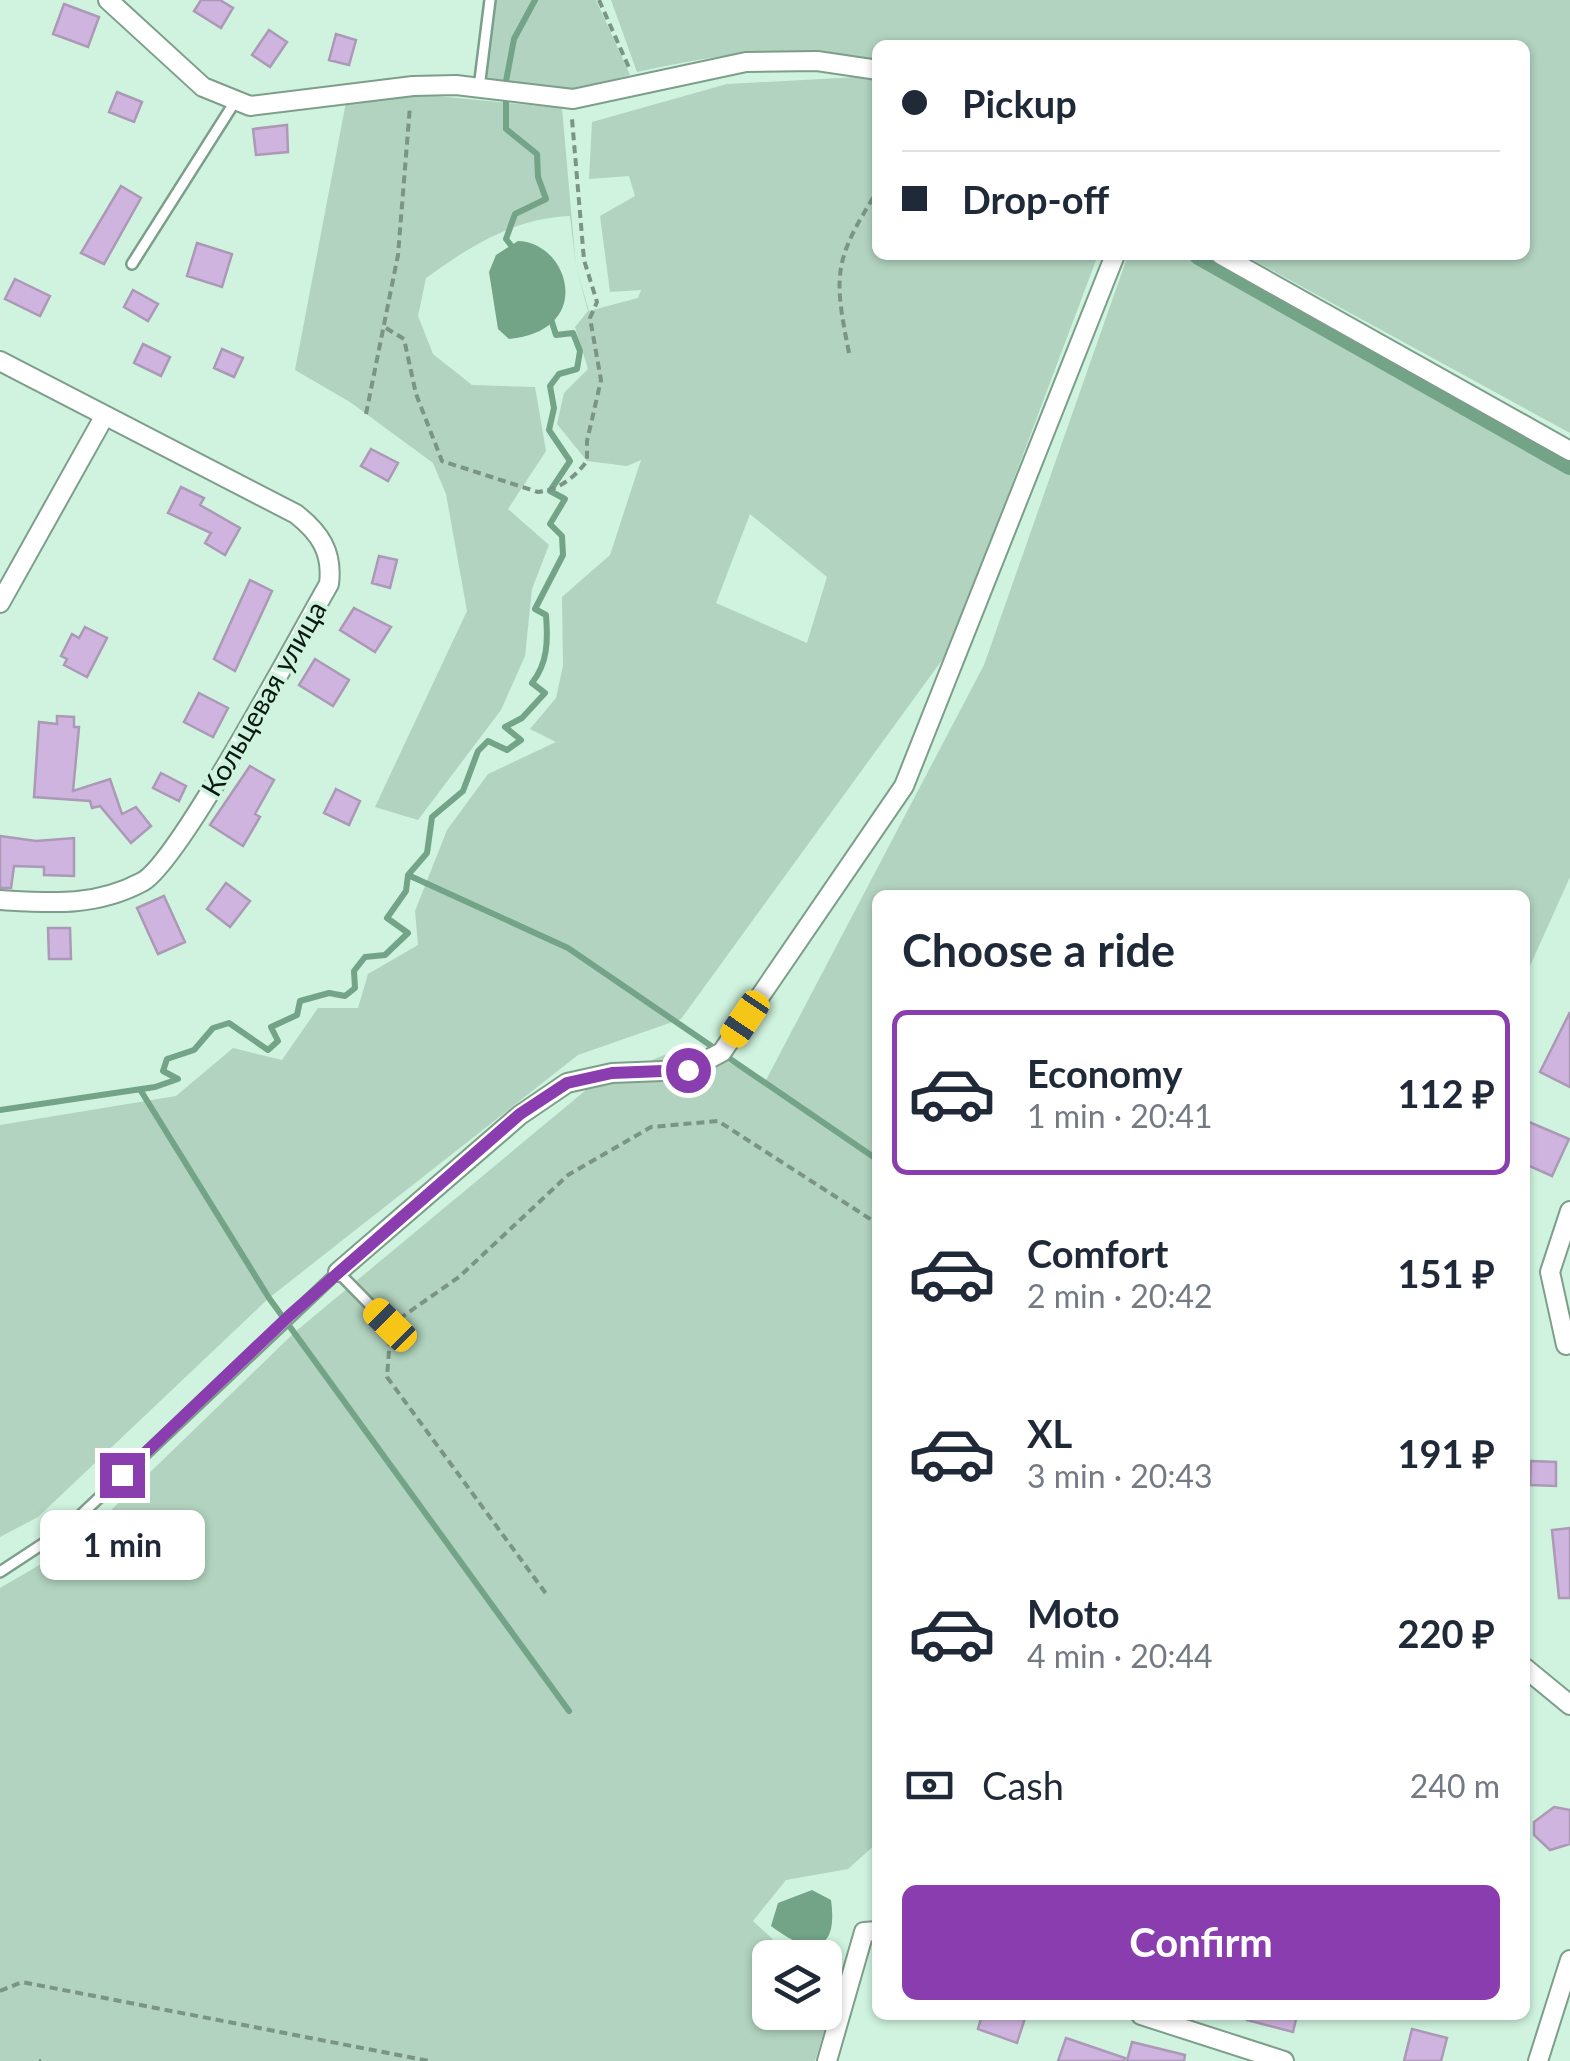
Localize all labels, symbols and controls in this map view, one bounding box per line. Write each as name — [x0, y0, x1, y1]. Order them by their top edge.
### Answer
text: Pickup — [962, 80, 1077, 126]
text: Drop-off — [962, 176, 1109, 222]
street label: Кольцевая улица — [193, 594, 333, 802]
text: Choose a ride — [902, 923, 1175, 977]
car — [716, 986, 774, 1052]
route start — [666, 1048, 711, 1093]
icon: car — [907, 1048, 997, 1138]
text: Economy — [1027, 1050, 1182, 1096]
text: 112 ₽ — [1398, 1070, 1495, 1116]
text: 1 min · 20:41 — [1027, 1096, 1213, 1135]
icon: car — [907, 1228, 997, 1318]
text: Comfort — [1027, 1230, 1168, 1276]
text: 151 ₽ — [1398, 1250, 1495, 1296]
text: 2 min · 20:42 — [1027, 1276, 1213, 1315]
car — [358, 1293, 422, 1357]
icon: car — [907, 1408, 997, 1498]
text: XL — [1027, 1410, 1072, 1456]
text: 191 ₽ — [1398, 1430, 1495, 1476]
route end — [100, 1453, 145, 1498]
text: 3 min · 20:43 — [1027, 1456, 1213, 1495]
callout: 1 min — [39, 1510, 204, 1580]
text: 1 min — [83, 1525, 162, 1564]
icon: car — [907, 1588, 997, 1678]
text: Moto — [1027, 1590, 1120, 1636]
text: 220 ₽ — [1398, 1610, 1495, 1656]
text: 4 min · 20:44 — [1027, 1636, 1213, 1675]
icon: cash — [902, 1758, 957, 1813]
text: Cash — [982, 1762, 1064, 1808]
text: 240 m — [1410, 1766, 1500, 1805]
button: Confirm — [902, 1885, 1500, 2000]
map controls — [752, 1940, 842, 2030]
button: layers — [752, 1940, 842, 2030]

